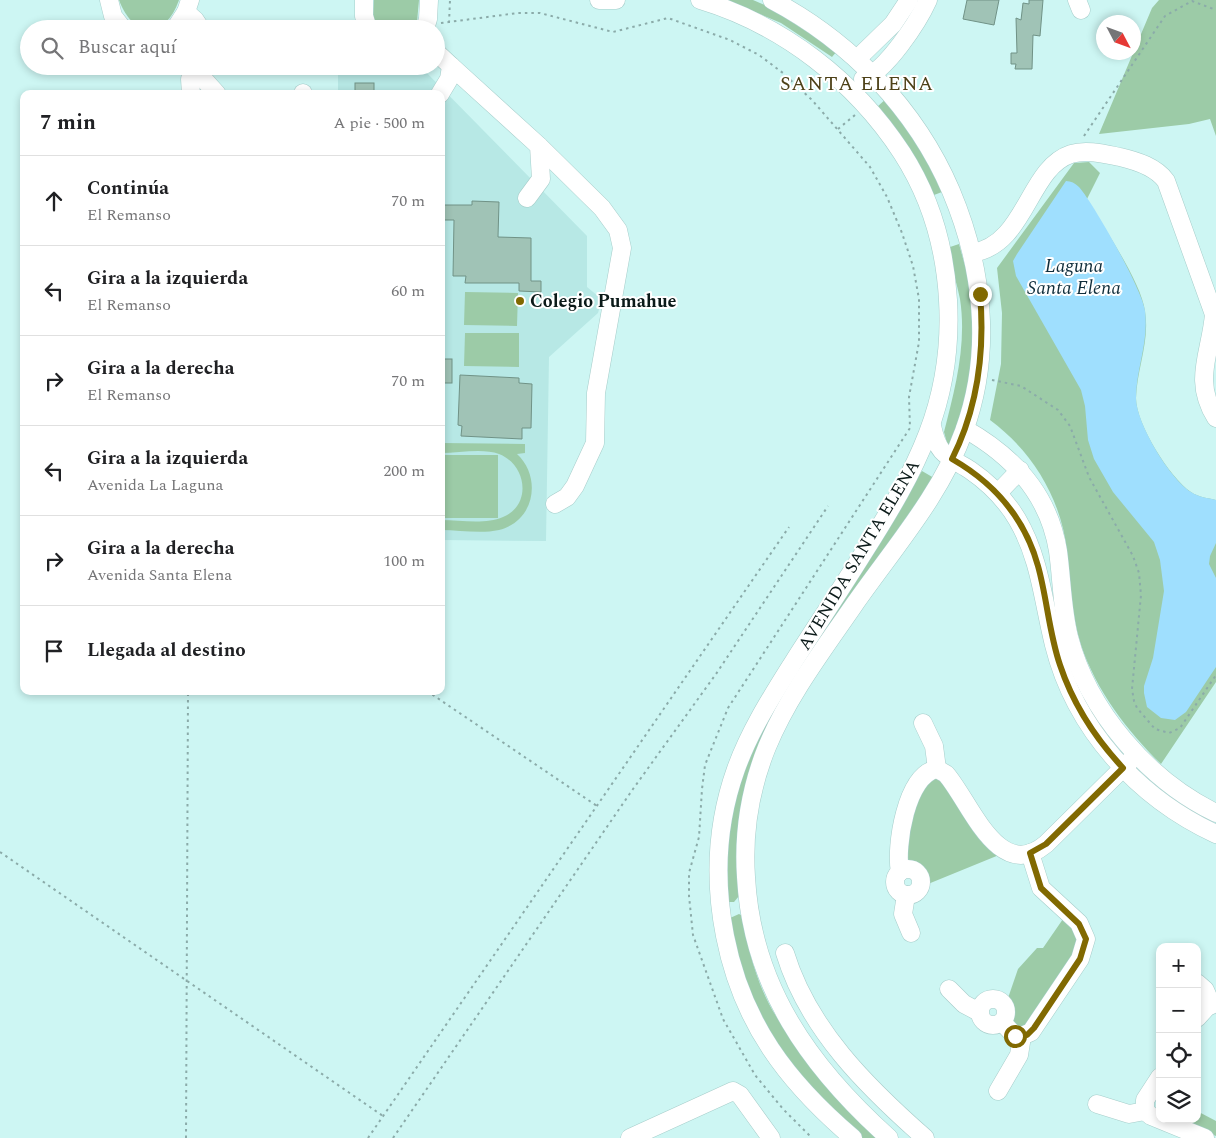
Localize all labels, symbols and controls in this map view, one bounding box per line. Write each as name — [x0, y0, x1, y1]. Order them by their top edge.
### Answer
north arrow — [1096, 15, 1141, 60]
search box — [20, 20, 445, 75]
text: Buscar aquí — [78, 33, 177, 62]
icon: search — [38, 34, 66, 62]
district label: SANTA ELENA — [780, 69, 934, 99]
text: 7 min — [40, 107, 96, 139]
text: A pie · 500 m — [333, 111, 425, 135]
text: Continúa — [87, 174, 169, 203]
icon: ahead — [40, 187, 68, 215]
text: 70 m — [391, 189, 425, 213]
text: El Remanso — [87, 203, 171, 227]
water label: Laguna Santa Elena — [1027, 252, 1121, 303]
text: Gira a la izquierda — [87, 264, 248, 293]
icon: left — [40, 277, 68, 305]
text: 60 m — [391, 279, 425, 303]
route end — [969, 283, 992, 306]
place label: Colegio Pumahue — [530, 288, 677, 315]
text: El Remanso — [87, 293, 171, 317]
marker: Colegio Pumahue — [514, 295, 526, 307]
text: Gira a la derecha — [87, 354, 234, 383]
icon: right — [40, 367, 68, 395]
text: 70 m — [391, 369, 425, 393]
text: El Remanso — [87, 383, 171, 407]
text: Gira a la izquierda — [87, 444, 248, 473]
street label: AVENIDA SANTA ELENA — [791, 454, 927, 656]
icon: left — [40, 457, 68, 485]
text: 200 m — [383, 459, 425, 483]
text: Avenida La Laguna — [87, 473, 223, 497]
text: Gira a la derecha — [87, 534, 234, 563]
icon: right — [40, 547, 68, 575]
text: 100 m — [383, 549, 425, 573]
text: Avenida Santa Elena — [87, 563, 232, 587]
text: Llegada al destino — [87, 636, 246, 665]
icon: arrive — [40, 637, 68, 665]
map controls — [1156, 943, 1201, 1123]
button: + — [1156, 943, 1201, 988]
button: − — [1156, 988, 1201, 1033]
route start — [1004, 1025, 1027, 1048]
button: locate — [1156, 1033, 1201, 1078]
button: layers — [1156, 1078, 1201, 1123]

